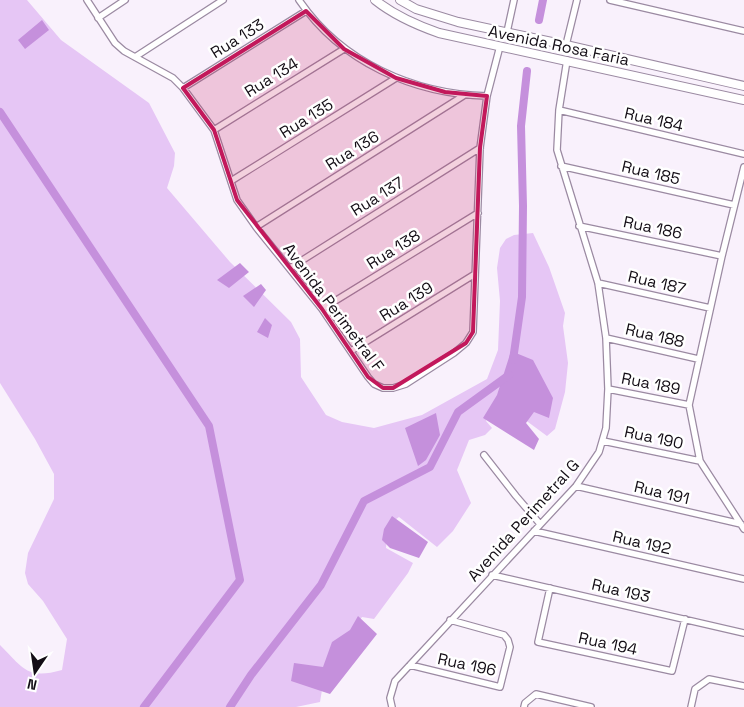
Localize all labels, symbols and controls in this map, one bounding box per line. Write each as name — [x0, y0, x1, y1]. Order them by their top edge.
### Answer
street label: Rua 133 — [207, 14, 268, 63]
street label: Avenida Rosa Faria — [487, 20, 631, 71]
street label: Rua 134 — [240, 53, 302, 102]
street label: Rua 135 — [276, 94, 337, 143]
street label: Rua 184 — [622, 103, 685, 136]
street label: Rua 136 — [322, 126, 383, 175]
street label: Rua 185 — [620, 156, 682, 189]
street label: Rua 137 — [347, 172, 408, 221]
street label: Rua 186 — [622, 211, 684, 244]
street label: Rua 138 — [362, 225, 424, 274]
street label: Avenida Perimetral F — [278, 239, 389, 376]
street label: Rua 187 — [626, 266, 688, 299]
street label: Rua 139 — [376, 277, 437, 326]
street label: Rua 188 — [623, 319, 686, 352]
street label: Rua 189 — [620, 367, 682, 399]
street label: Rua 190 — [622, 421, 685, 454]
street label: Avenida Perimetral G — [463, 455, 584, 586]
street label: Rua 191 — [632, 476, 692, 509]
street label: Rua 192 — [611, 526, 673, 559]
street label: Rua 193 — [590, 574, 652, 607]
street label: Rua 194 — [577, 627, 639, 660]
north arrow — [10, 647, 60, 697]
street label: Rua 196 — [436, 648, 498, 681]
text: N — [25, 675, 39, 694]

